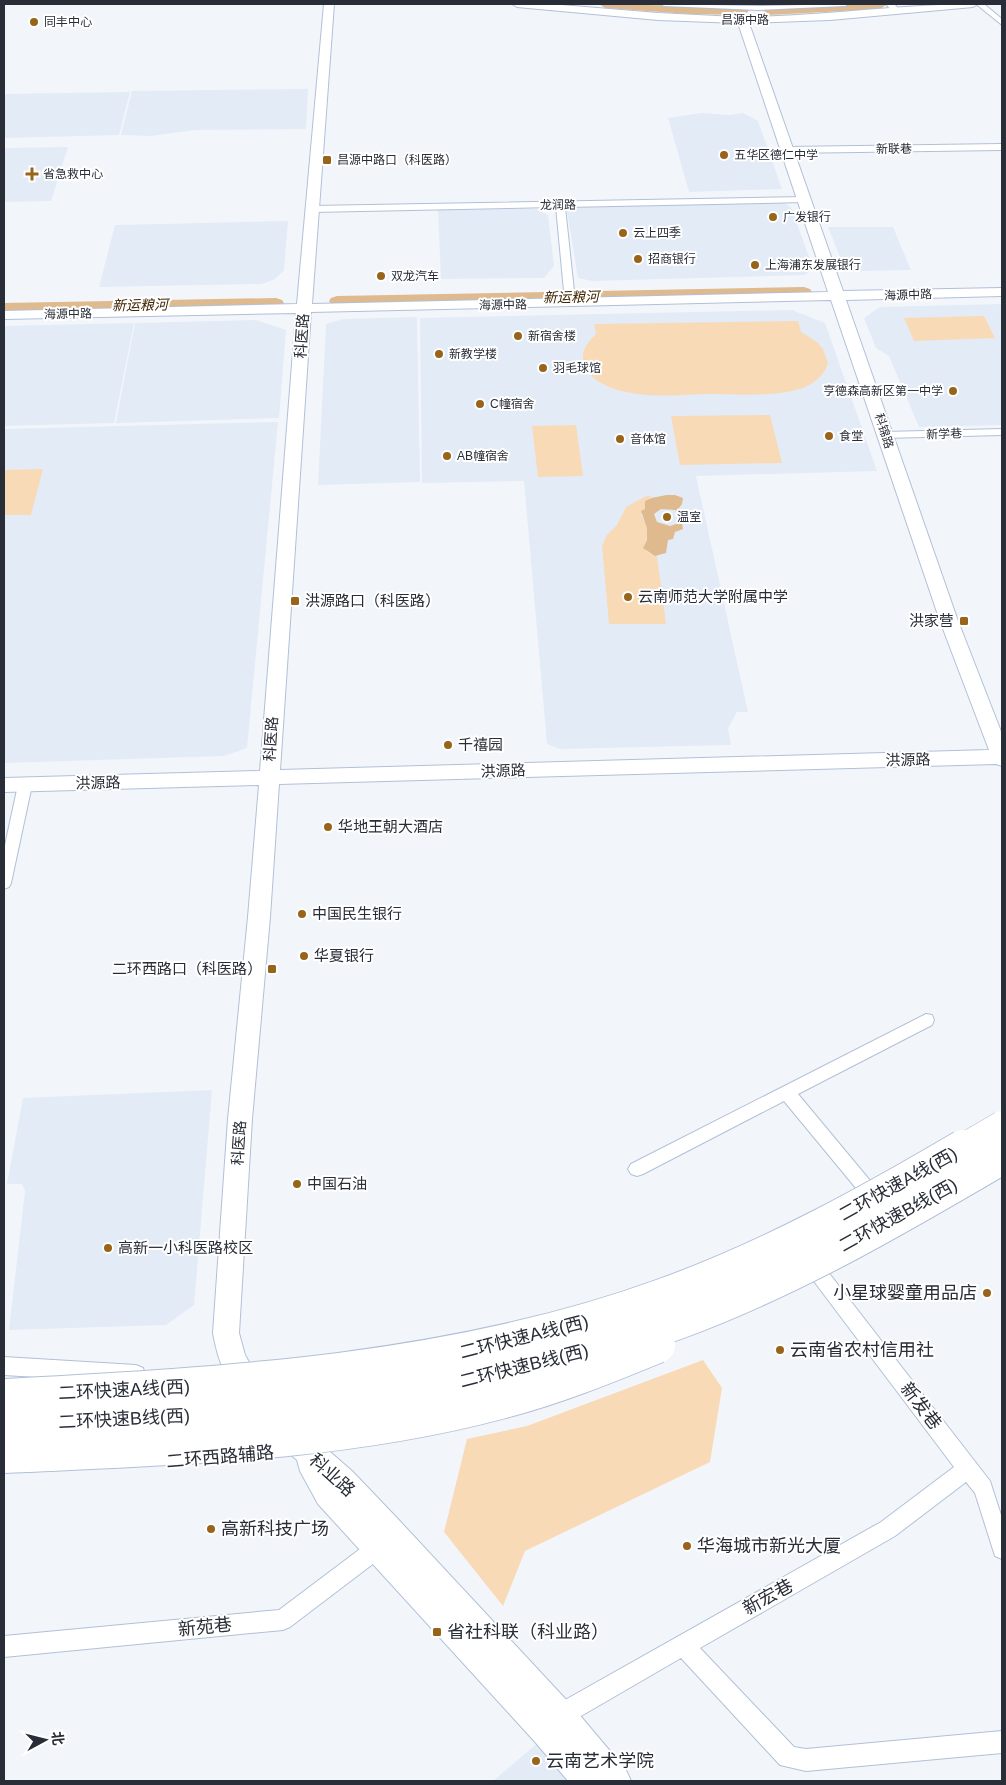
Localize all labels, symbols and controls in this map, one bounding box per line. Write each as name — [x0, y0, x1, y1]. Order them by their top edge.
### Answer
street label: 昌源中路 — [721, 13, 769, 27]
place label: 同丰中心 — [44, 15, 92, 29]
marker: 同丰中心 — [28, 16, 40, 28]
street label: 新联巷 — [876, 142, 912, 156]
place label: 五华区德仁中学 — [734, 148, 818, 162]
marker: 五华区德仁中学 — [718, 149, 730, 161]
place label: 昌源中路口（科医路） — [337, 153, 457, 167]
marker: 昌源中路口（科医路） — [321, 154, 333, 166]
marker: 省急救中心 — [25, 167, 39, 181]
place label: 省急救中心 — [43, 167, 103, 181]
street label: 龙润路 — [540, 198, 576, 212]
place label: 广发银行 — [783, 210, 831, 224]
marker: 广发银行 — [767, 211, 779, 223]
place label: 云上四季 — [633, 226, 681, 240]
marker: 云上四季 — [617, 227, 629, 239]
place label: 招商银行 — [648, 252, 696, 266]
marker: 招商银行 — [632, 253, 644, 265]
place label: 上海浦东发展银行 — [765, 258, 861, 272]
marker: 上海浦东发展银行 — [749, 259, 761, 271]
place label: 双龙汽车 — [391, 269, 439, 283]
marker: 双龙汽车 — [375, 270, 387, 282]
street label: 海源中路 — [884, 287, 932, 303]
water label: 新运粮河 — [543, 288, 602, 305]
water label: 新运粮河 — [112, 296, 171, 313]
street label: 海源中路 — [479, 298, 527, 312]
street label: 海源中路 — [44, 307, 92, 321]
street label: 科医路 — [291, 313, 312, 359]
place label: 新宿舍楼 — [528, 329, 576, 343]
marker: 新宿舍楼 — [512, 330, 524, 342]
place label: 新教学楼 — [449, 347, 497, 361]
marker: 新教学楼 — [433, 348, 445, 360]
place label: 羽毛球馆 — [553, 361, 601, 375]
marker: 羽毛球馆 — [537, 362, 549, 374]
place label: 亨德森高新区第一中学 — [823, 384, 943, 398]
marker: 亨德森高新区第一中学 — [947, 385, 959, 397]
place label: C幢宿舍 — [490, 397, 535, 411]
marker: C幢宿舍 — [474, 398, 486, 410]
street label: 科锦路 — [872, 412, 896, 450]
street label: 新学巷 — [926, 426, 962, 442]
place label: 食堂 — [839, 429, 863, 443]
marker: 食堂 — [823, 430, 835, 442]
place label: 音体馆 — [630, 432, 666, 446]
marker: 音体馆 — [614, 433, 626, 445]
place label: AB幢宿舍 — [457, 449, 509, 463]
marker: AB幢宿舍 — [441, 450, 453, 462]
place label: 温室 — [677, 510, 701, 524]
marker: 温室 — [661, 511, 673, 523]
place label: 云南师范大学附属中学 — [638, 588, 788, 605]
marker: 云南师范大学附属中学 — [622, 591, 634, 603]
place label: 洪源路口（科医路） — [305, 592, 440, 609]
marker: 洪源路口（科医路） — [289, 595, 301, 607]
place label: 洪家营 — [909, 612, 954, 629]
marker: 洪家营 — [958, 615, 970, 627]
street label: 科医路 — [260, 716, 281, 762]
place label: 千禧园 — [458, 736, 503, 753]
marker: 千禧园 — [442, 739, 454, 751]
street label: 洪源路 — [885, 751, 931, 768]
street label: 洪源路 — [480, 761, 526, 780]
street label: 洪源路 — [75, 774, 121, 791]
place label: 华地王朝大酒店 — [338, 818, 443, 835]
marker: 华地王朝大酒店 — [322, 821, 334, 833]
place label: 中国民生银行 — [312, 905, 402, 922]
marker: 中国民生银行 — [296, 908, 308, 920]
place label: 华夏银行 — [314, 947, 374, 964]
marker: 华夏银行 — [298, 950, 310, 962]
place label: 二环西路口（科医路） — [112, 960, 262, 977]
marker: 二环西路口（科医路） — [266, 963, 278, 975]
street label: 科医路 — [228, 1120, 249, 1166]
street label: 二环快速A线(西) — [835, 1143, 961, 1225]
street label: 二环快速B线(西) — [835, 1174, 961, 1256]
place label: 中国石油 — [307, 1175, 367, 1192]
marker: 中国石油 — [291, 1178, 303, 1190]
place label: 高新一小科医路校区 — [118, 1239, 253, 1256]
marker: 高新一小科医路校区 — [102, 1242, 114, 1254]
place label: 小星球婴童用品店 — [833, 1283, 977, 1303]
marker: 小星球婴童用品店 — [981, 1287, 993, 1299]
street label: 二环快速A线(西) — [458, 1311, 590, 1363]
street label: 二环快速B线(西) — [458, 1340, 590, 1392]
place label: 云南省农村信用社 — [790, 1340, 934, 1360]
marker: 云南省农村信用社 — [774, 1344, 786, 1356]
street label: 二环快速A线(西) — [58, 1377, 190, 1403]
street label: 新发巷 — [896, 1379, 946, 1433]
street label: 二环快速B线(西) — [58, 1406, 190, 1432]
street label: 二环西路辅路 — [165, 1442, 275, 1472]
street label: 科业路 — [305, 1450, 359, 1500]
place label: 高新科技广场 — [221, 1519, 329, 1539]
marker: 高新科技广场 — [205, 1523, 217, 1535]
place label: 华海城市新光大厦 — [697, 1536, 841, 1556]
marker: 华海城市新光大厦 — [681, 1540, 693, 1552]
street label: 新宏巷 — [740, 1575, 796, 1619]
street label: 新苑巷 — [177, 1614, 233, 1640]
place label: 省社科联（科业路） — [447, 1622, 609, 1642]
marker: 省社科联（科业路） — [431, 1626, 443, 1638]
north arrow — [20, 1715, 70, 1765]
text: 北 — [49, 1730, 67, 1746]
place label: 云南艺术学院 — [546, 1751, 654, 1771]
marker: 云南艺术学院 — [530, 1755, 542, 1767]

